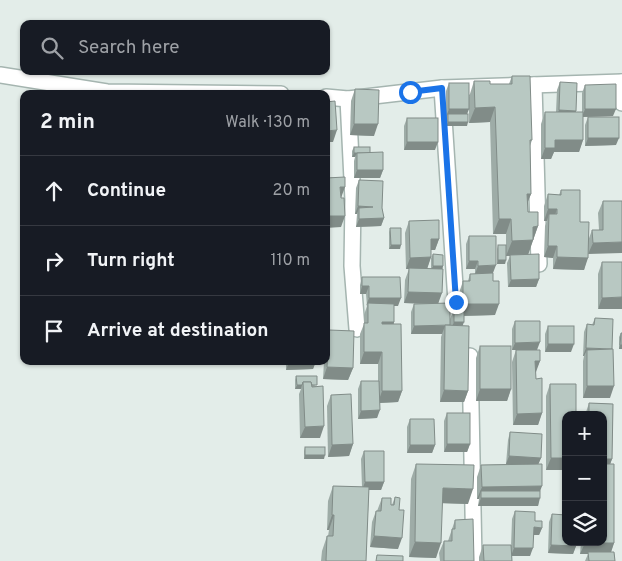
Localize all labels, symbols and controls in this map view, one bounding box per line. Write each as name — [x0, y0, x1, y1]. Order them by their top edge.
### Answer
search box — [20, 20, 330, 75]
icon: search — [38, 34, 66, 62]
text: Search here — [78, 36, 180, 60]
route start — [399, 81, 422, 104]
text: 2 min — [40, 109, 95, 136]
text: Walk · 130 m — [225, 113, 310, 133]
icon: ahead — [40, 177, 68, 205]
text: Continue — [87, 179, 166, 203]
text: 20 m — [273, 181, 310, 201]
icon: right — [40, 247, 68, 275]
text: Turn right — [87, 249, 175, 273]
text: 110 m — [270, 251, 310, 271]
route end — [445, 291, 468, 314]
icon: arrive — [40, 317, 68, 345]
text: Arrive at destination — [87, 319, 268, 343]
map controls — [562, 411, 607, 546]
button: + — [562, 411, 607, 456]
button: − — [562, 456, 607, 501]
button: layers — [562, 501, 607, 546]

